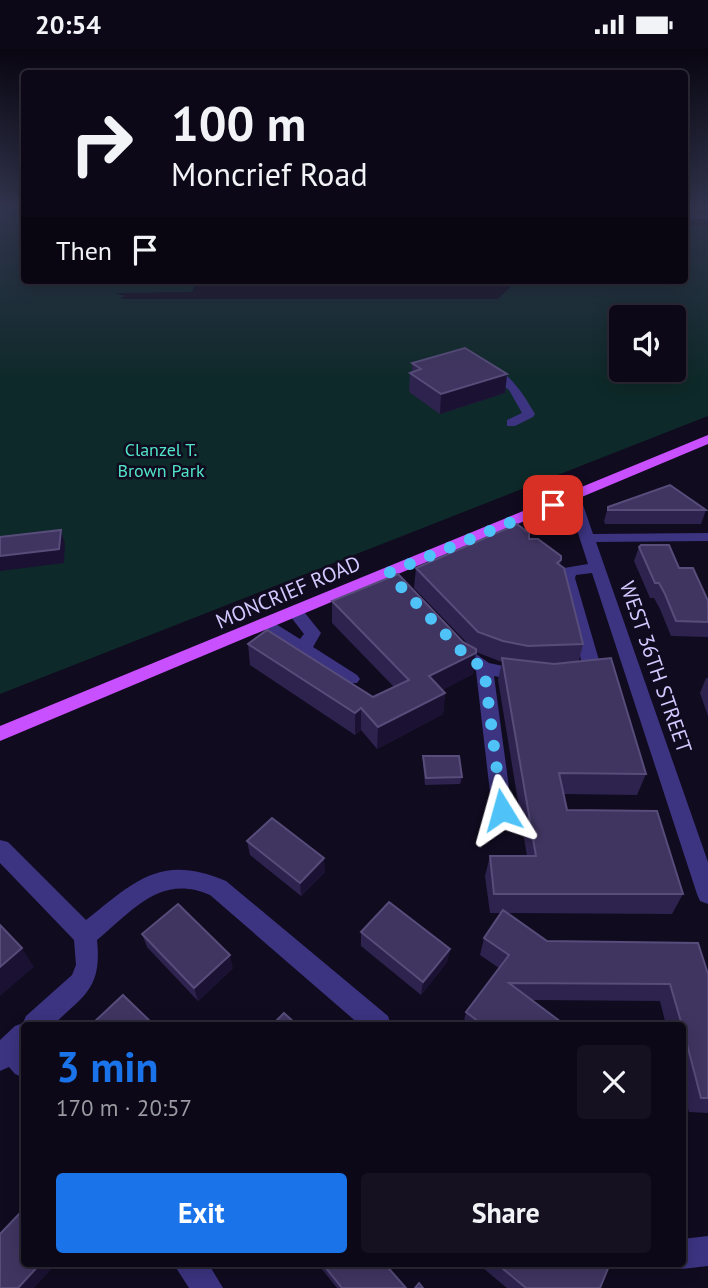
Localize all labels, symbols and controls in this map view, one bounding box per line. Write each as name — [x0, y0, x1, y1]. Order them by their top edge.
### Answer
text: 20:54 — [35, 8, 101, 41]
text: 100 m — [171, 91, 306, 155]
icon: right — [56, 98, 147, 189]
text: Moncrief Road — [171, 153, 368, 195]
icon: arrive — [126, 231, 164, 269]
text: Then — [56, 234, 112, 267]
map controls — [609, 305, 686, 382]
button: sound — [609, 305, 686, 382]
park label: Clanzel T. Brown Park — [117, 438, 205, 482]
pin — [523, 475, 583, 535]
icon: arrive — [534, 486, 572, 524]
street label: MONCRIEF ROAD — [211, 549, 365, 635]
street label: WEST 36TH STREET — [614, 578, 698, 757]
position arrow — [465, 773, 539, 847]
text: 3 min — [56, 1039, 158, 1094]
button: close — [577, 1045, 651, 1119]
text: 170 m · 20:57 — [56, 1093, 192, 1122]
button: Exit — [56, 1173, 347, 1253]
button: Share — [361, 1173, 651, 1253]

